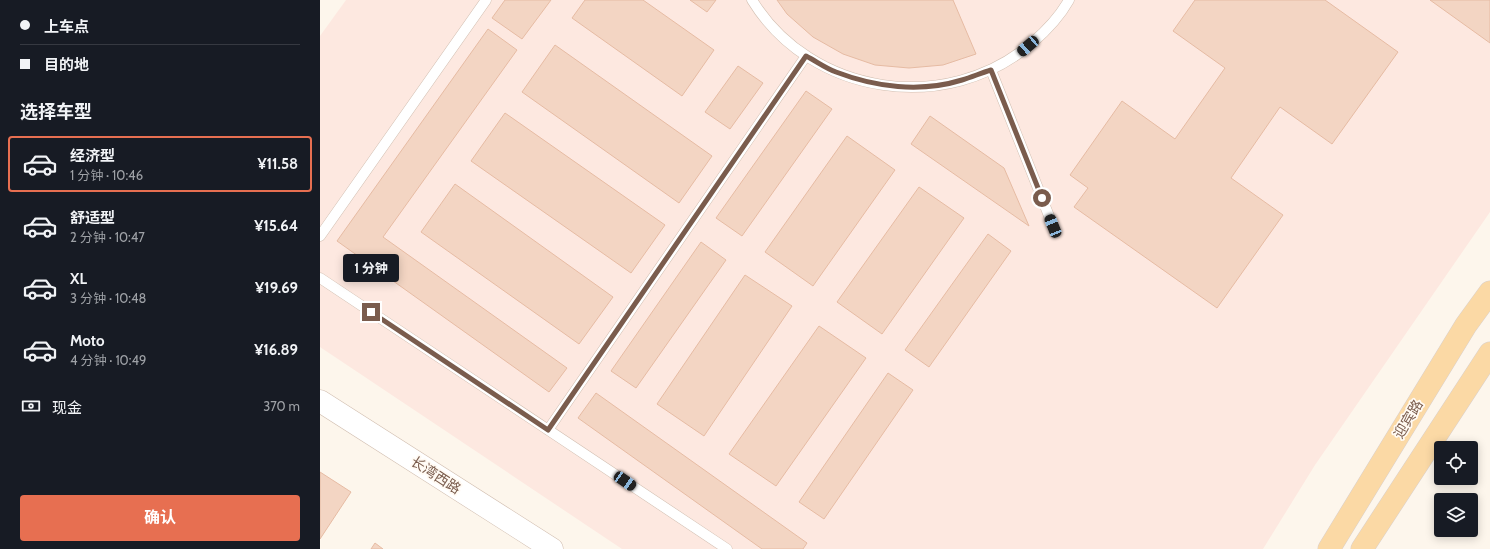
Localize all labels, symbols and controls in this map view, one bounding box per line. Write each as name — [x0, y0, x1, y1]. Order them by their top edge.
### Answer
text: 上车点 — [44, 18, 89, 36]
car — [1015, 34, 1041, 58]
text: 目的地 — [44, 56, 89, 74]
text: 选择车型 — [20, 101, 92, 123]
icon: car — [22, 146, 58, 182]
text: 经济型 — [70, 147, 115, 165]
text: ¥11.58 — [257, 155, 298, 173]
text: 1 分钟 · 10:46 — [70, 167, 143, 183]
route start — [1033, 189, 1051, 207]
icon: car — [22, 208, 58, 244]
text: 舒适型 — [70, 209, 115, 227]
car — [1043, 213, 1063, 239]
text: ¥15.64 — [254, 217, 298, 235]
text: 2 分钟 · 10:47 — [70, 229, 145, 245]
callout: 1 分钟 — [343, 254, 399, 282]
text: 1 分钟 — [354, 260, 388, 276]
icon: car — [22, 270, 58, 306]
text: XL — [70, 270, 87, 288]
text: ¥19.69 — [255, 279, 298, 297]
text: 3 分钟 · 10:48 — [70, 290, 146, 306]
route end — [362, 303, 380, 321]
icon: car — [22, 332, 58, 368]
text: Moto — [70, 332, 104, 350]
text: ¥16.89 — [254, 341, 298, 359]
text: 4 分钟 · 10:49 — [70, 352, 146, 368]
icon: cash — [20, 395, 42, 417]
street label: 迎宾路 — [1389, 396, 1427, 442]
text: 370 m — [263, 398, 300, 414]
text: 现金 — [52, 399, 82, 417]
map controls — [1434, 441, 1478, 537]
button: locate — [1434, 441, 1478, 485]
street label: 长湾西路 — [408, 452, 464, 498]
car — [612, 469, 638, 493]
button: layers — [1434, 493, 1478, 537]
button: 确认 — [20, 495, 300, 541]

